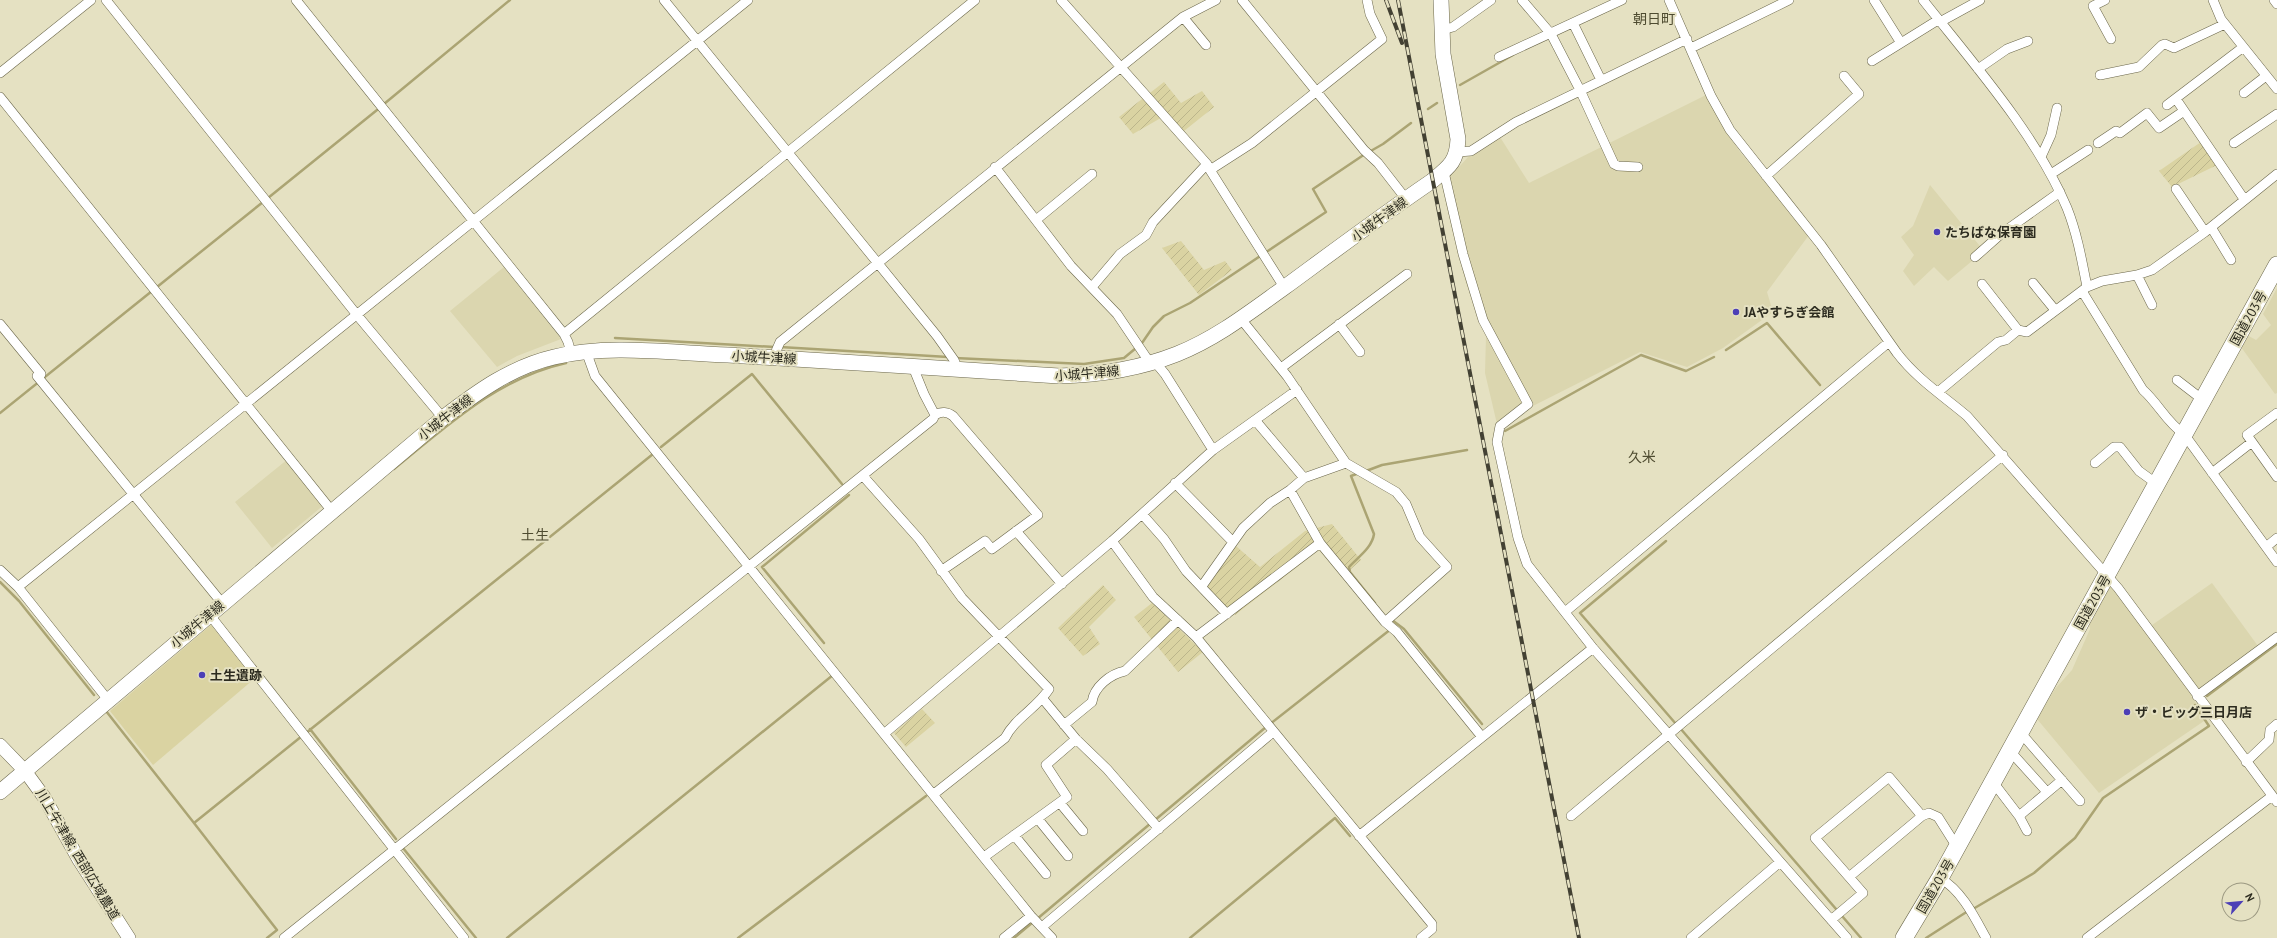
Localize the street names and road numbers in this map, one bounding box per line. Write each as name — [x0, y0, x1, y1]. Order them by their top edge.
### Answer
street label: 小城牛津線 — [1348, 193, 1411, 245]
street label: 国道203号 — [2226, 288, 2270, 349]
street label: 小城牛津線 — [731, 347, 797, 368]
street label: 小城牛津線 — [1054, 362, 1120, 385]
street label: 小城牛津線 — [414, 391, 476, 444]
street label: 国道203号 — [2070, 572, 2114, 633]
street label: 小城牛津線 — [167, 597, 228, 652]
street label: 川上牛津線; 西部広域農道 — [32, 786, 123, 923]
street label: 国道203号 — [1913, 856, 1958, 917]

